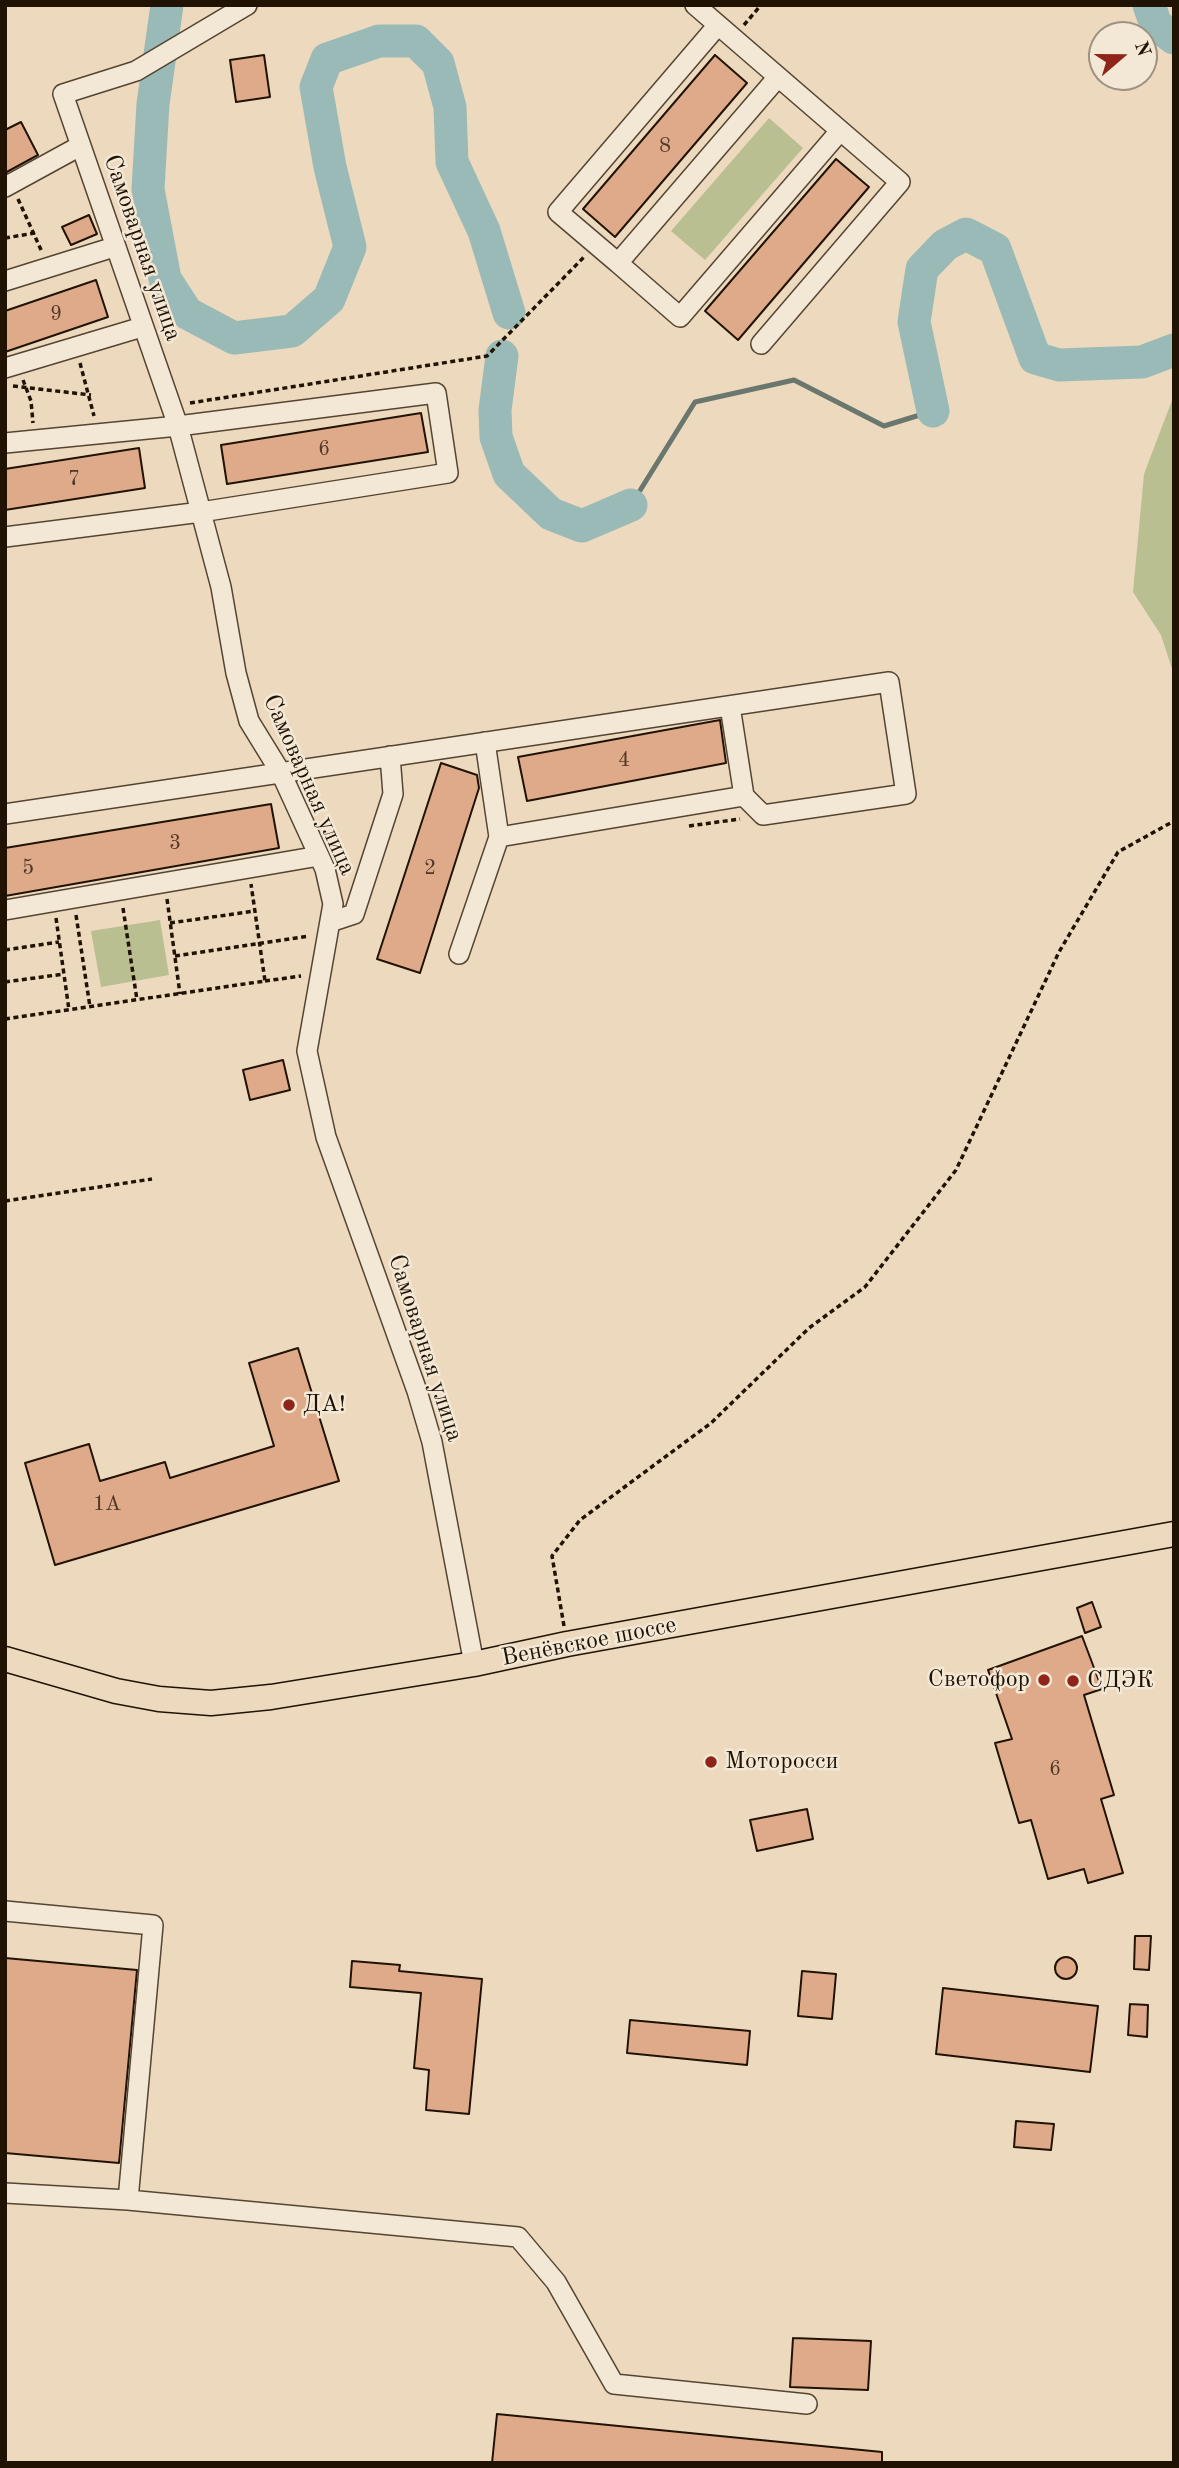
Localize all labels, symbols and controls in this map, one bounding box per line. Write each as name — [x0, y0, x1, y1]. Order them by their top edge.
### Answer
north arrow — [1088, 21, 1158, 91]
text: N — [1130, 39, 1153, 59]
house number: 8 — [659, 133, 671, 159]
street label: Самоварная улица — [97, 151, 187, 345]
house number: 9 — [50, 301, 62, 327]
house number: 6 — [318, 436, 330, 462]
house number: 7 — [68, 466, 80, 492]
street label: Самоварная улица — [256, 690, 362, 880]
house number: 4 — [618, 747, 630, 773]
house number: 3 — [169, 830, 181, 856]
house number: 5 — [22, 855, 34, 881]
house number: 2 — [424, 855, 436, 881]
street label: Самоварная улица — [381, 1251, 469, 1445]
place label: ДА! — [303, 1391, 346, 1419]
marker: ДА! — [281, 1397, 297, 1413]
house number: 1А — [93, 1491, 121, 1517]
street label: Венёвское шоссе — [499, 1611, 679, 1673]
place label: Светофор — [928, 1666, 1030, 1694]
place label: СДЭК — [1087, 1667, 1154, 1695]
marker: Светофор — [1036, 1672, 1052, 1688]
marker: СДЭК — [1065, 1673, 1081, 1689]
place label: Моторосси — [725, 1748, 838, 1776]
marker: Моторосси — [703, 1754, 719, 1770]
house number: 6 — [1049, 1756, 1061, 1782]

